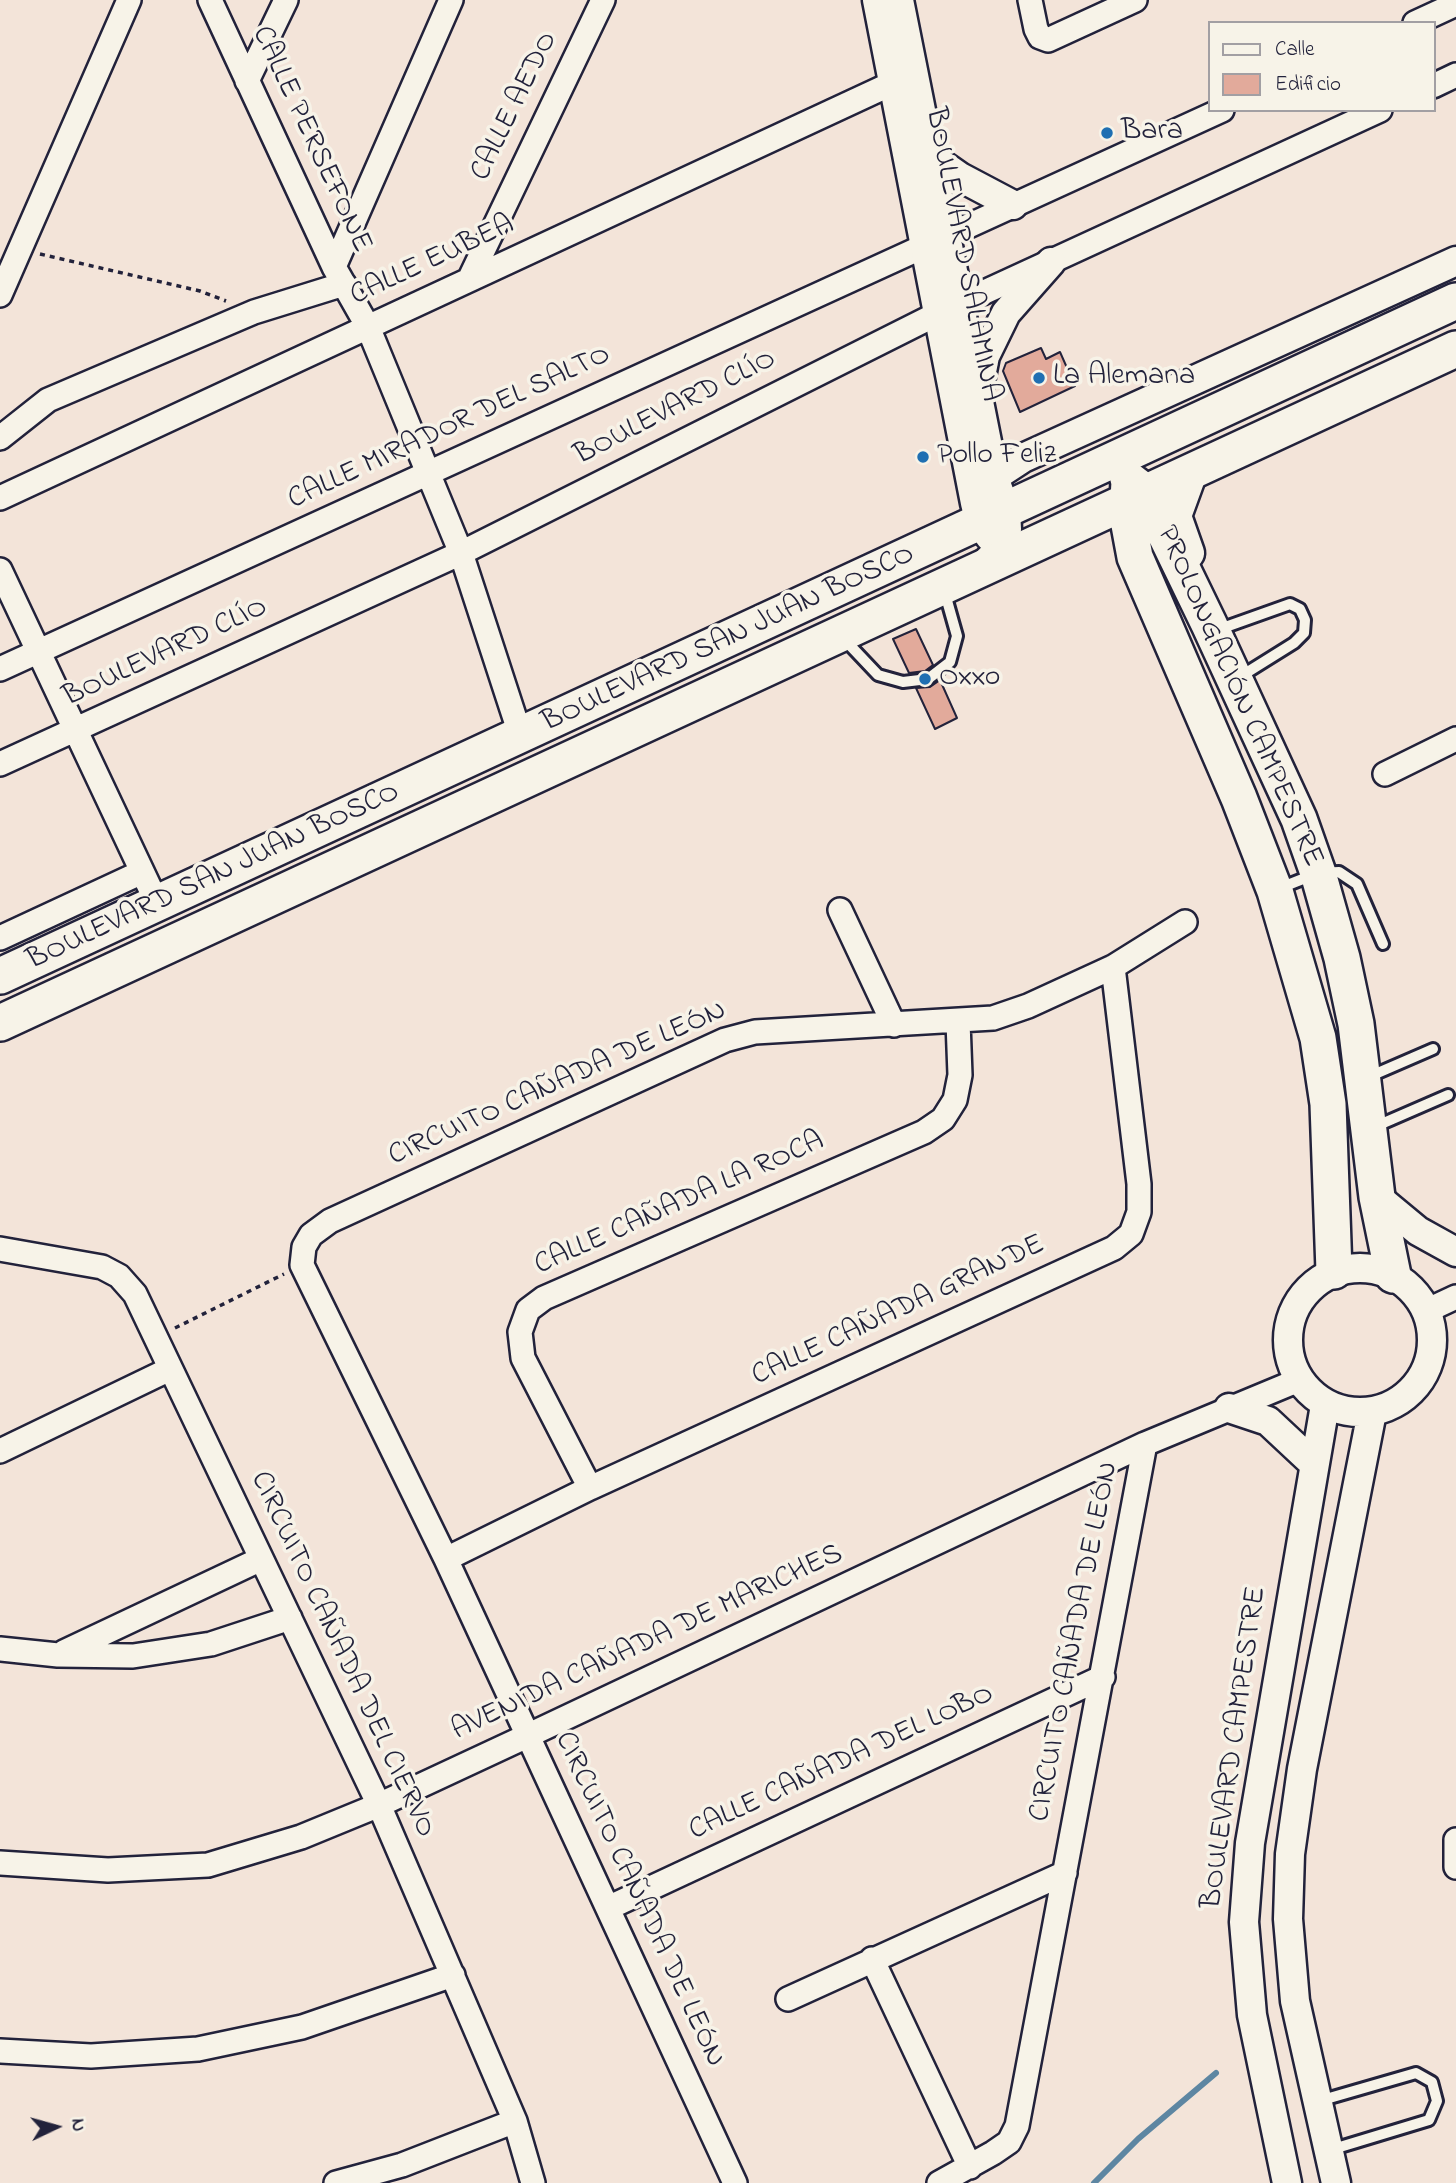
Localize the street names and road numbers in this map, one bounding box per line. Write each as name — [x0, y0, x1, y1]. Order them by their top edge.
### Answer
street label: CALLE PERSEFONE — [242, 21, 378, 259]
street label: CALLE AEDO — [464, 27, 568, 187]
street label: BOULEVARD SALAMINA — [915, 105, 1007, 405]
street label: CALLE EUBEA — [345, 208, 521, 316]
street label: CALLE MIRADOR DEL SALTO — [283, 338, 617, 520]
street label: BOULEVARD CLÍO — [569, 343, 783, 475]
street label: PROLONGACIÓN CAMPESTRE — [1146, 521, 1330, 873]
street label: BOULEVARD SAN JUAN BOSCO — [537, 538, 921, 742]
street label: BOULEVARD CLÍO — [58, 591, 274, 717]
street label: BOULEVARD SAN JUAN BOSCO — [22, 776, 406, 980]
street label: CIRCUITO CAÑADA DE LEÓN — [384, 994, 732, 1176]
street label: CALLE CAÑADA LA ROCA — [530, 1125, 830, 1285]
street label: CALLE CAÑADA GRANDE — [747, 1228, 1051, 1396]
street label: CIRCUITO CAÑADA DE LEÓN — [1023, 1459, 1129, 1825]
street label: CIRCUITO CAÑADA DEL CIERVO — [240, 1466, 442, 1844]
street label: AVENIDA CAÑADA DE MARICHES — [447, 1537, 849, 1751]
street label: BOULEVARD CAMPESTRE — [1196, 1585, 1276, 1911]
street label: CALLE CAÑADA DEL LOBO — [684, 1678, 1000, 1850]
street label: CIRCUITO CAÑADA DE LEÓN — [544, 1727, 732, 2073]

